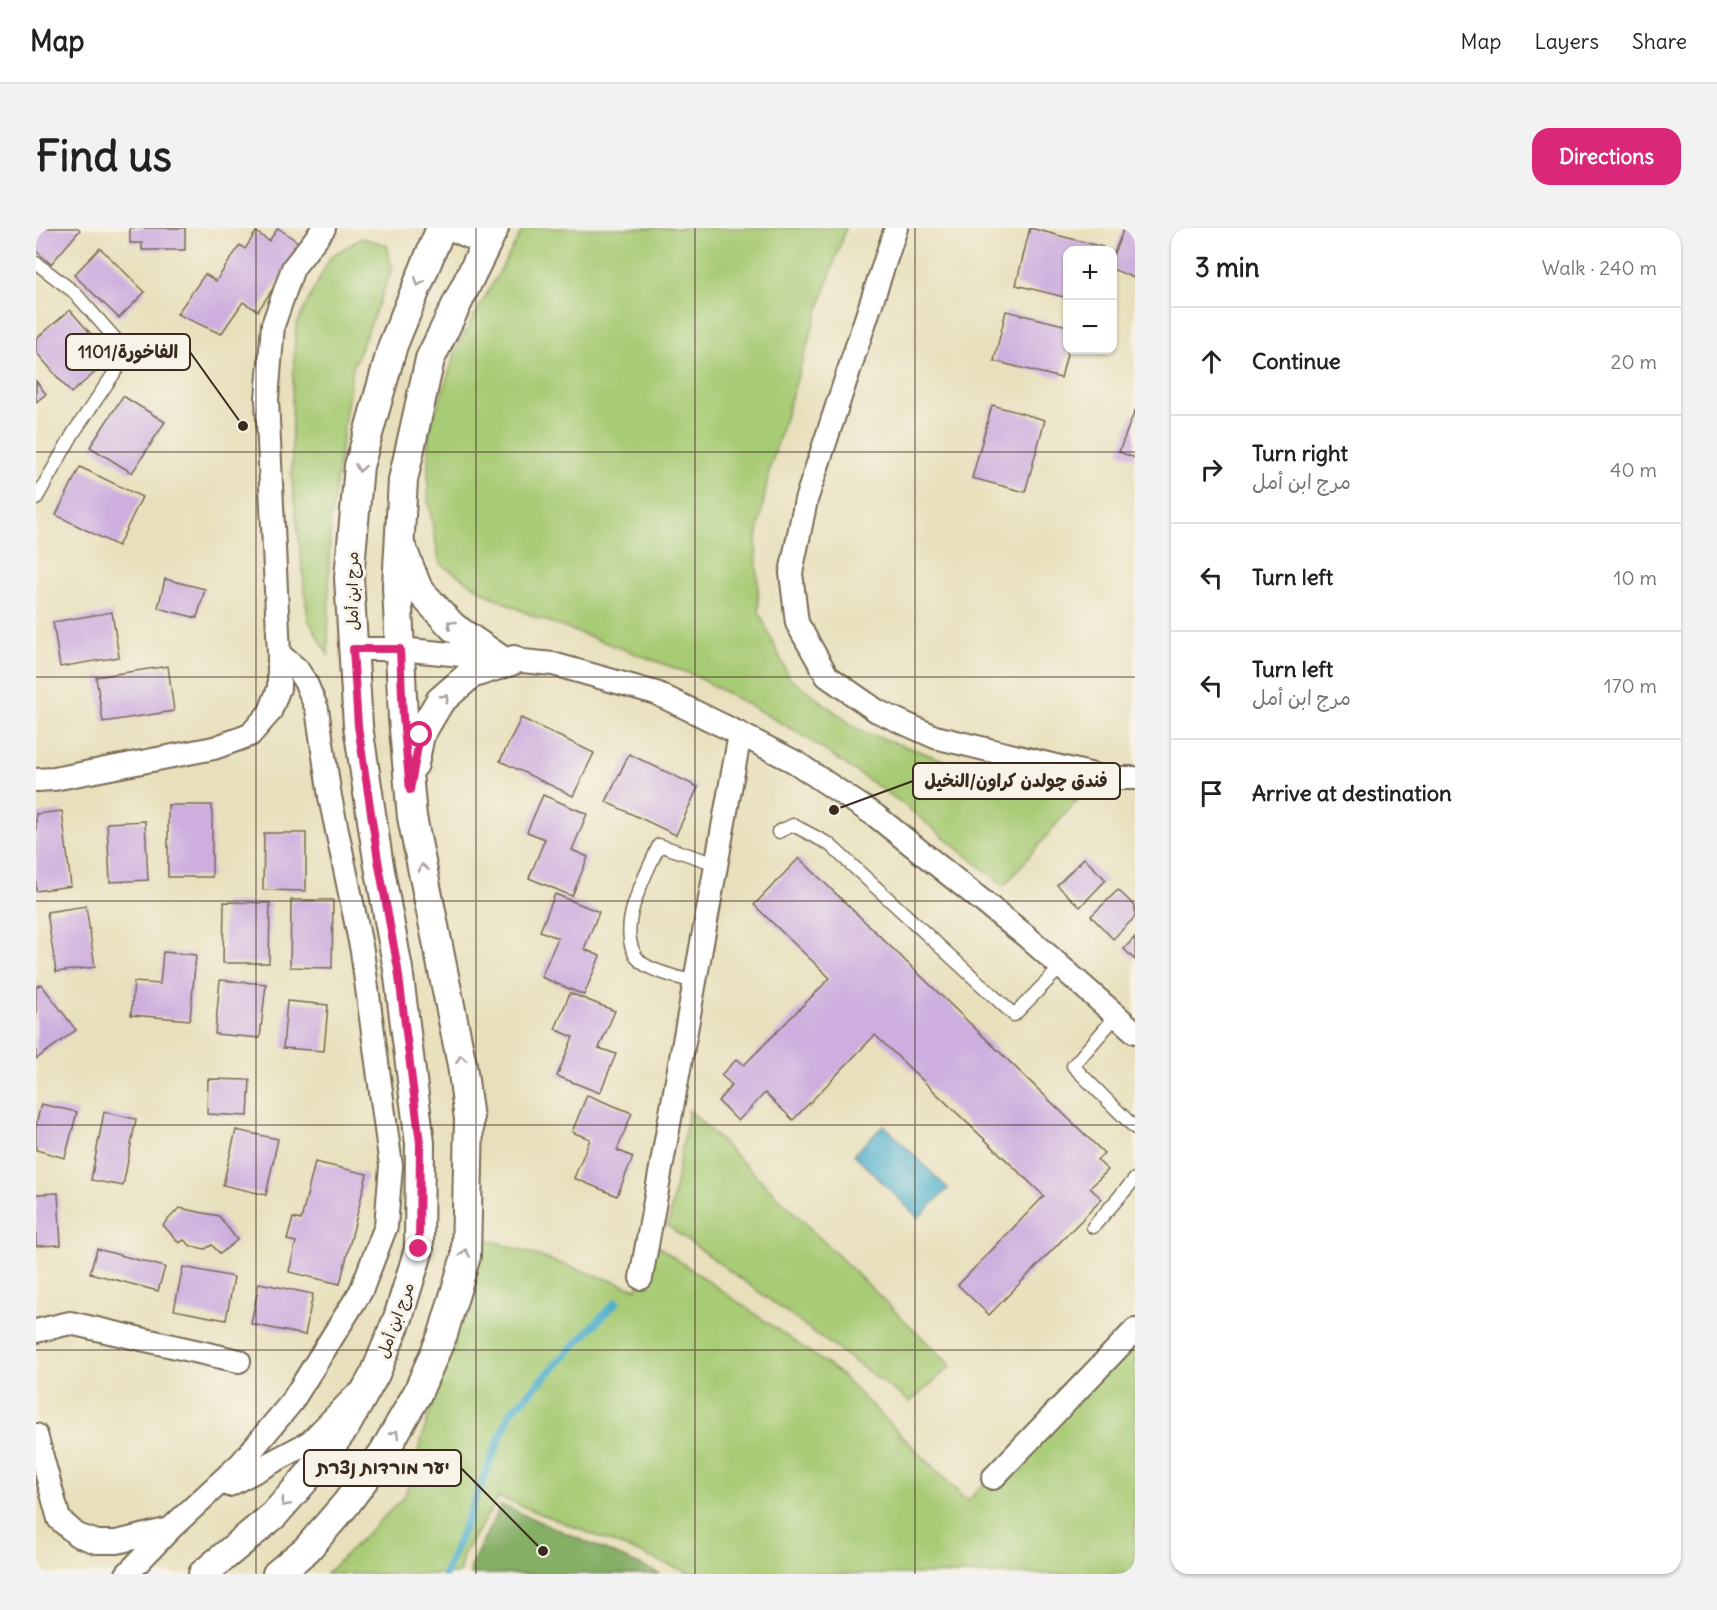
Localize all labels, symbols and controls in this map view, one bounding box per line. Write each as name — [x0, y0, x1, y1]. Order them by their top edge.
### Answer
text: Map — [30, 23, 84, 59]
text: Map — [1461, 28, 1501, 55]
text: Layers — [1534, 28, 1599, 55]
text: Share — [1632, 28, 1687, 55]
button: Directions — [1532, 128, 1681, 185]
text: Find us — [36, 130, 172, 182]
map controls — [1063, 246, 1117, 354]
button: + — [1063, 246, 1117, 300]
text: 3 min — [1195, 251, 1260, 284]
text: Walk · 240 m — [1542, 255, 1657, 280]
one-way arrow — [414, 276, 426, 287]
button: − — [1063, 300, 1117, 354]
callout: الفاخورة/1101 — [66, 334, 190, 370]
text: الفاخورة/1101 — [78, 340, 178, 364]
icon: ahead — [1195, 345, 1228, 378]
text: Continue — [1252, 347, 1341, 375]
text: 20 m — [1611, 349, 1657, 374]
text: Turn right — [1252, 439, 1348, 467]
icon: right — [1195, 453, 1228, 486]
text: 40 m — [1610, 457, 1657, 482]
one-way arrow — [354, 463, 366, 472]
text: مرج ابن أمل — [1252, 469, 1351, 494]
street label: مرج ابن أمل — [342, 551, 363, 631]
icon: left — [1195, 561, 1228, 594]
text: Turn left — [1252, 563, 1333, 591]
text: 10 m — [1614, 565, 1657, 590]
one-way arrow — [447, 620, 458, 631]
text: Turn left — [1252, 655, 1333, 683]
icon: left — [1195, 669, 1228, 702]
text: 170 m — [1604, 673, 1657, 698]
text: مرج ابن أمل — [1252, 685, 1351, 710]
one-way arrow — [438, 694, 448, 705]
route start — [406, 721, 432, 747]
callout: فندق چولدن كراون/النخيل — [913, 763, 1120, 799]
text: فندق چولدن كراون/النخيل — [924, 769, 1108, 792]
icon: arrive — [1195, 777, 1228, 810]
text: Arrive at destination — [1252, 779, 1452, 807]
one-way arrow — [417, 863, 430, 873]
one-way arrow — [455, 1054, 468, 1064]
route end — [405, 1235, 431, 1261]
one-way arrow — [458, 1248, 471, 1258]
street label: مرج ابن أمل — [372, 1279, 419, 1361]
one-way arrow — [387, 1430, 399, 1440]
callout: יער מורדות נצרת — [304, 1450, 461, 1486]
text: יער מורדות נצרת — [315, 1456, 449, 1479]
one-way arrow — [281, 1496, 292, 1506]

